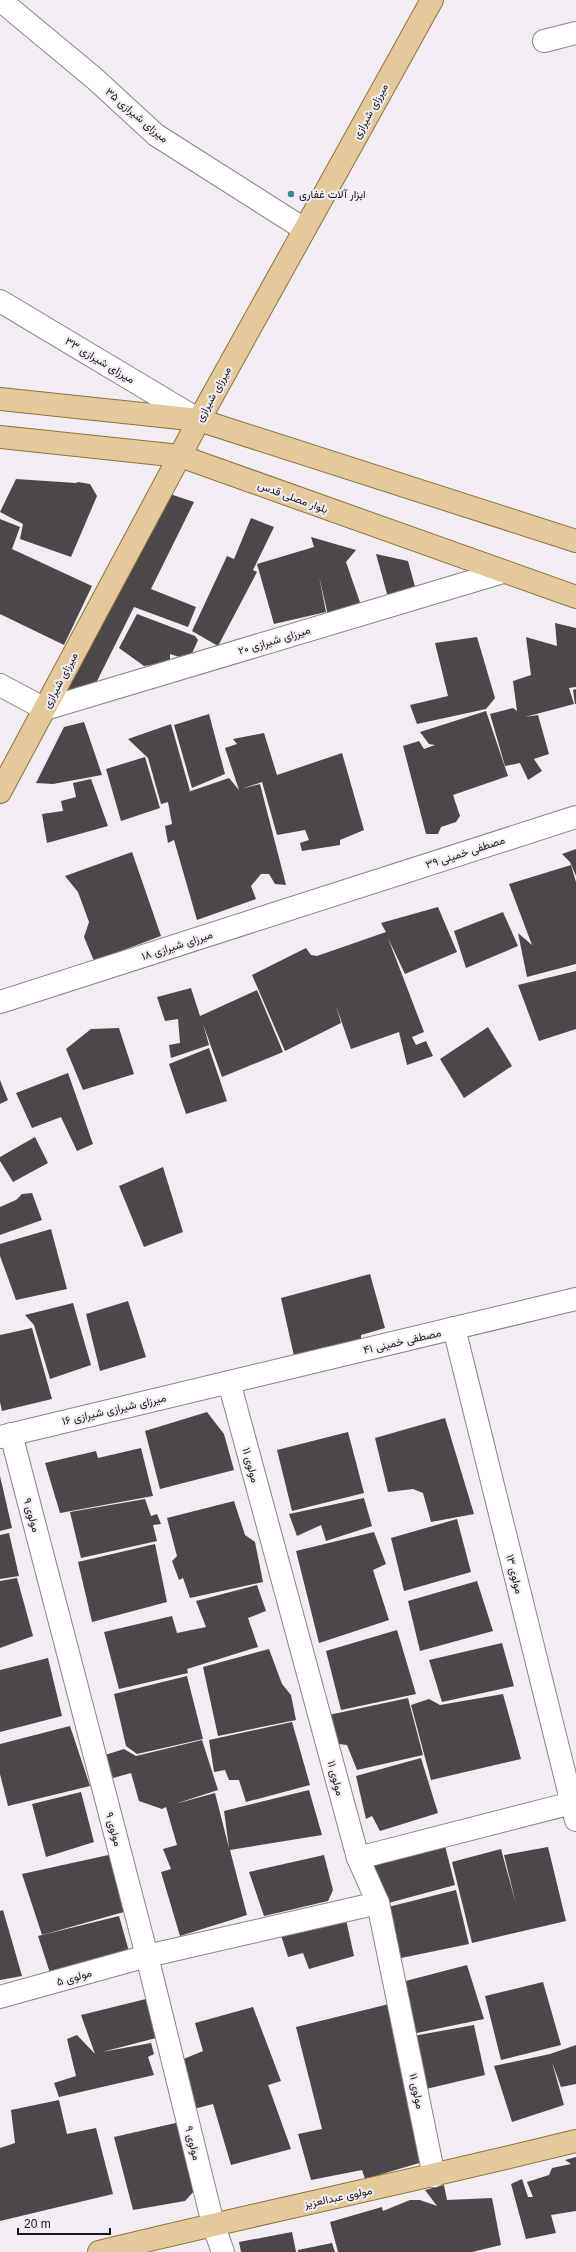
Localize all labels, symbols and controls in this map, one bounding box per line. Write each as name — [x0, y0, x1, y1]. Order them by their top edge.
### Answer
street label: میرزای شیرازی — [350, 81, 391, 141]
street label: میرزای شیرازی ۳۵ — [103, 85, 171, 146]
place label: ابزار آلات غفاری — [299, 188, 366, 201]
marker: ابزار آلات غفاری — [286, 189, 296, 199]
street label: میرزای شیرازی ۳۳ — [63, 335, 137, 386]
street label: میرزای شیرازی — [193, 364, 234, 424]
street label: بلوار مصلی قدس — [256, 479, 330, 516]
street label: میرزای شیرازی ۲۰ — [236, 623, 312, 658]
street label: میرزای شیرازی — [40, 650, 81, 710]
street label: مصطفی خمینی ۳۹ — [424, 834, 507, 871]
street label: میرزای شیرازی ۱۸ — [140, 928, 214, 963]
street label: مصطفی خمینی ۴۱ — [362, 1326, 442, 1357]
street label: میرزای شیرازی شیرازی ۱۶ — [61, 1391, 168, 1428]
street label: مولوی ۱۱ — [240, 1446, 261, 1484]
street label: مولوی ۹ — [21, 1497, 42, 1534]
street label: مولوی ۱۳ — [503, 1553, 526, 1595]
street label: مولوی ۱۱ — [325, 1759, 346, 1797]
street label: مولوی ۹ — [103, 1811, 124, 1848]
street label: مولوی ۵ — [55, 1966, 93, 1989]
street label: مولوی ۱۱ — [406, 2072, 427, 2110]
street label: مولوی ۹ — [182, 2125, 203, 2162]
street label: مولوی عبدالعزیز — [302, 2184, 374, 2211]
scale bar — [18, 2210, 110, 2236]
text: 20 m — [24, 2217, 51, 2231]

